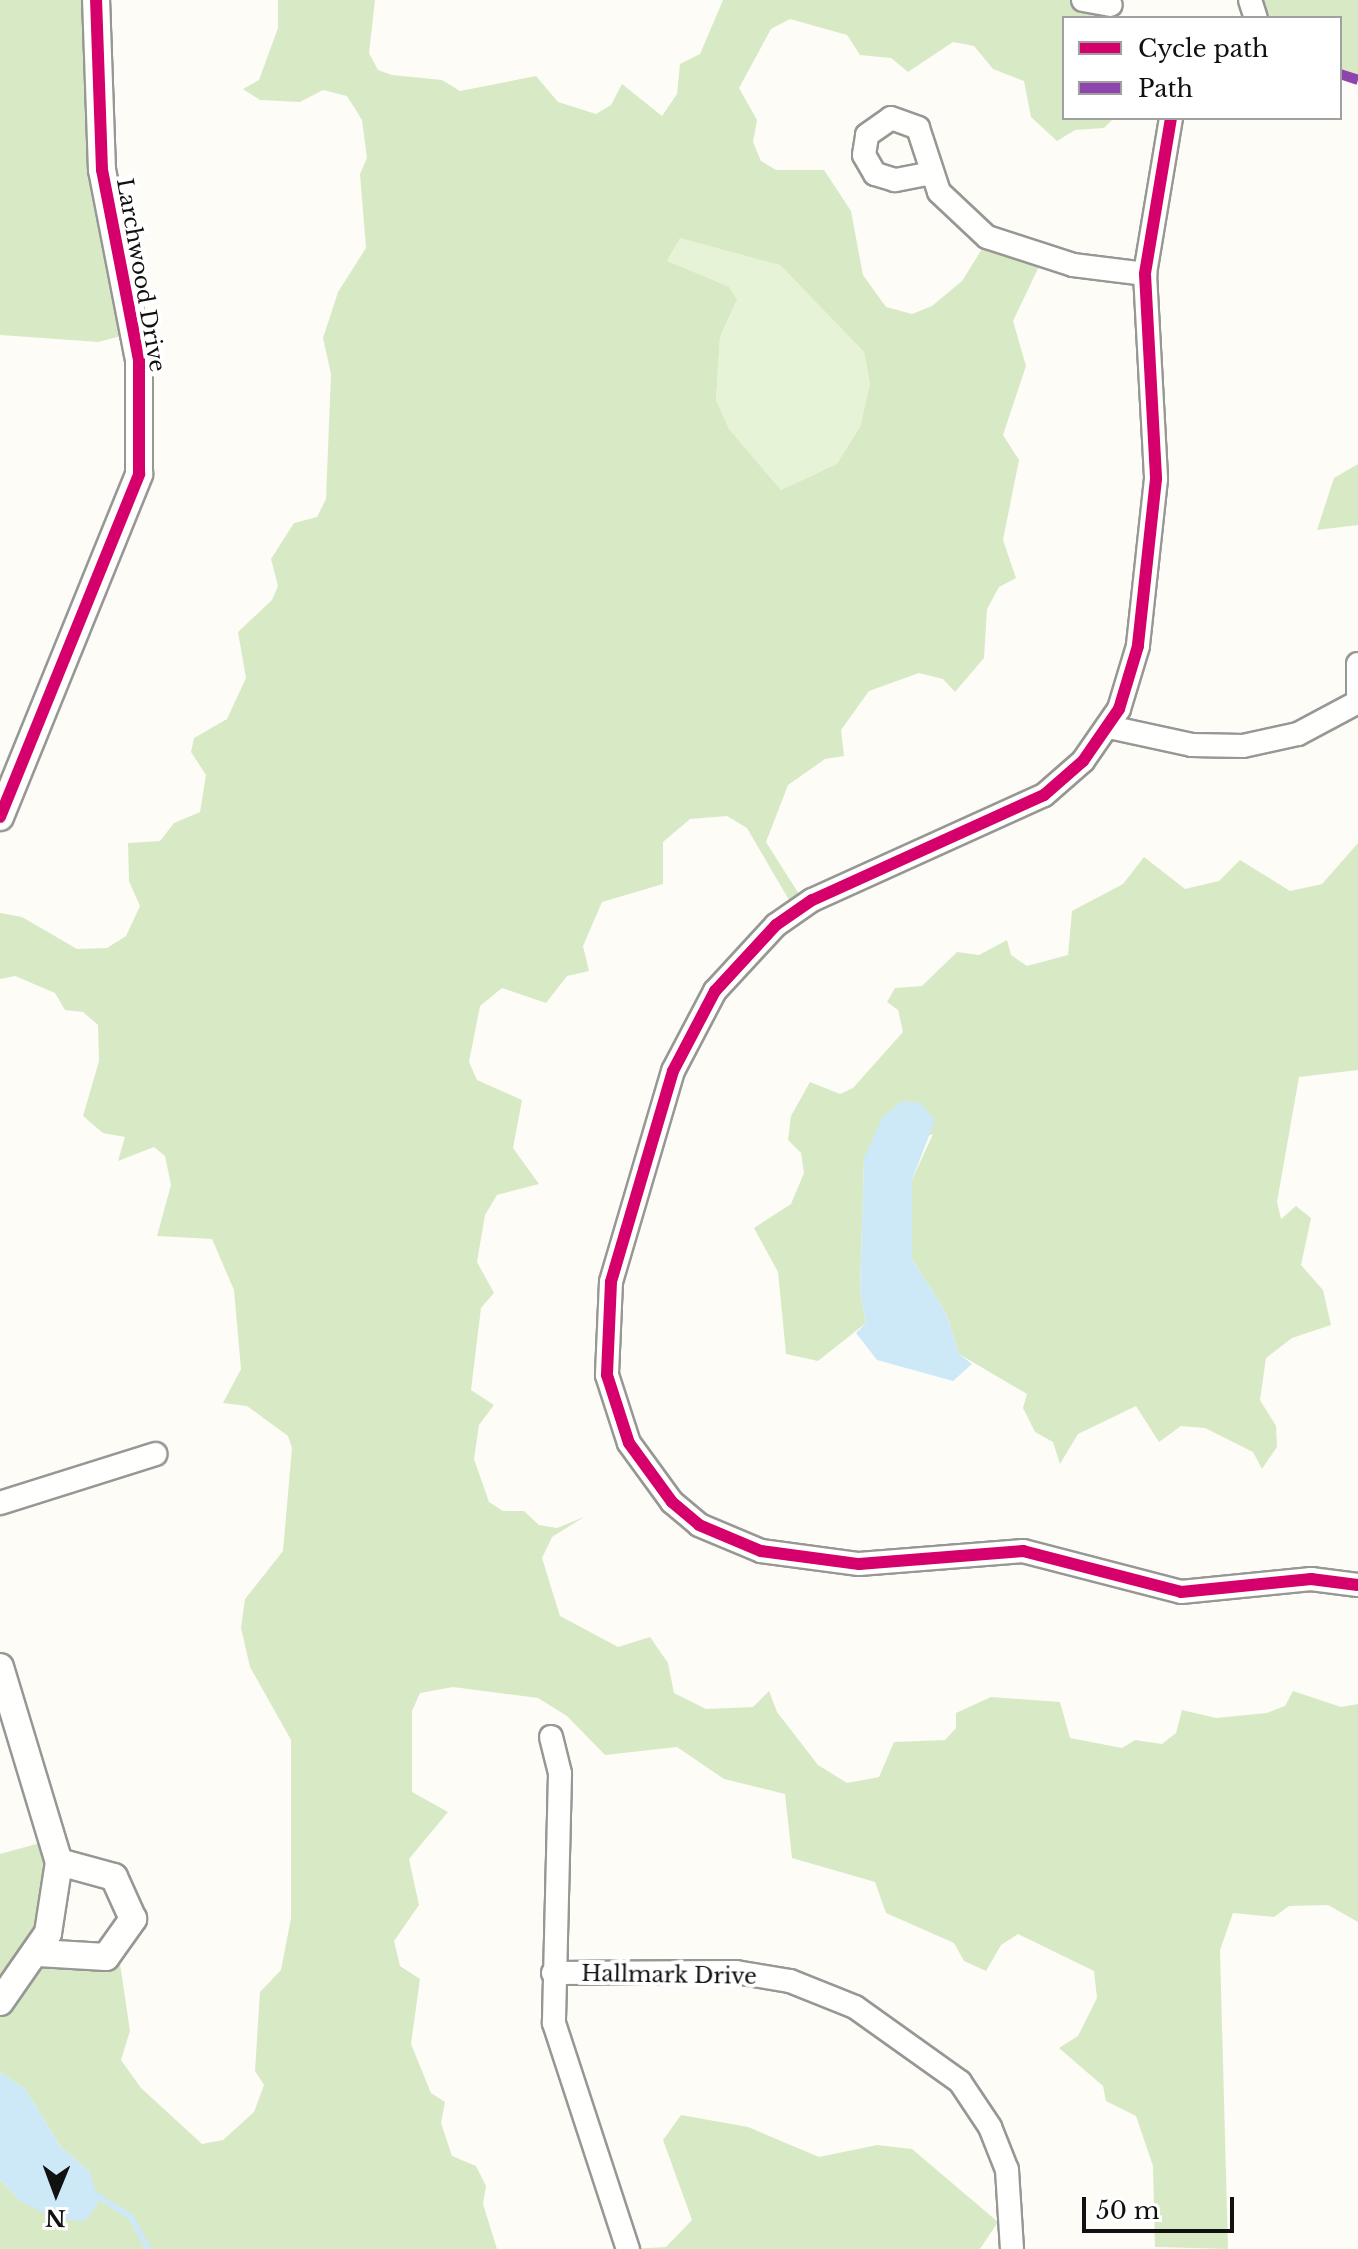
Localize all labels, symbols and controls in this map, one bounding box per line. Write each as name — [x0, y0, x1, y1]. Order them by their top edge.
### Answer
legend — [1062, 16, 1342, 120]
text: Cycle path — [1138, 34, 1269, 63]
text: Path — [1138, 74, 1193, 103]
street label: Larchwood Drive — [111, 176, 171, 374]
street label: Hallmark Drive — [581, 1960, 757, 1990]
north arrow — [16, 2153, 96, 2233]
scale bar — [1086, 2181, 1238, 2231]
text: 50 m — [1096, 2196, 1159, 2225]
text: N — [45, 2204, 66, 2231]

